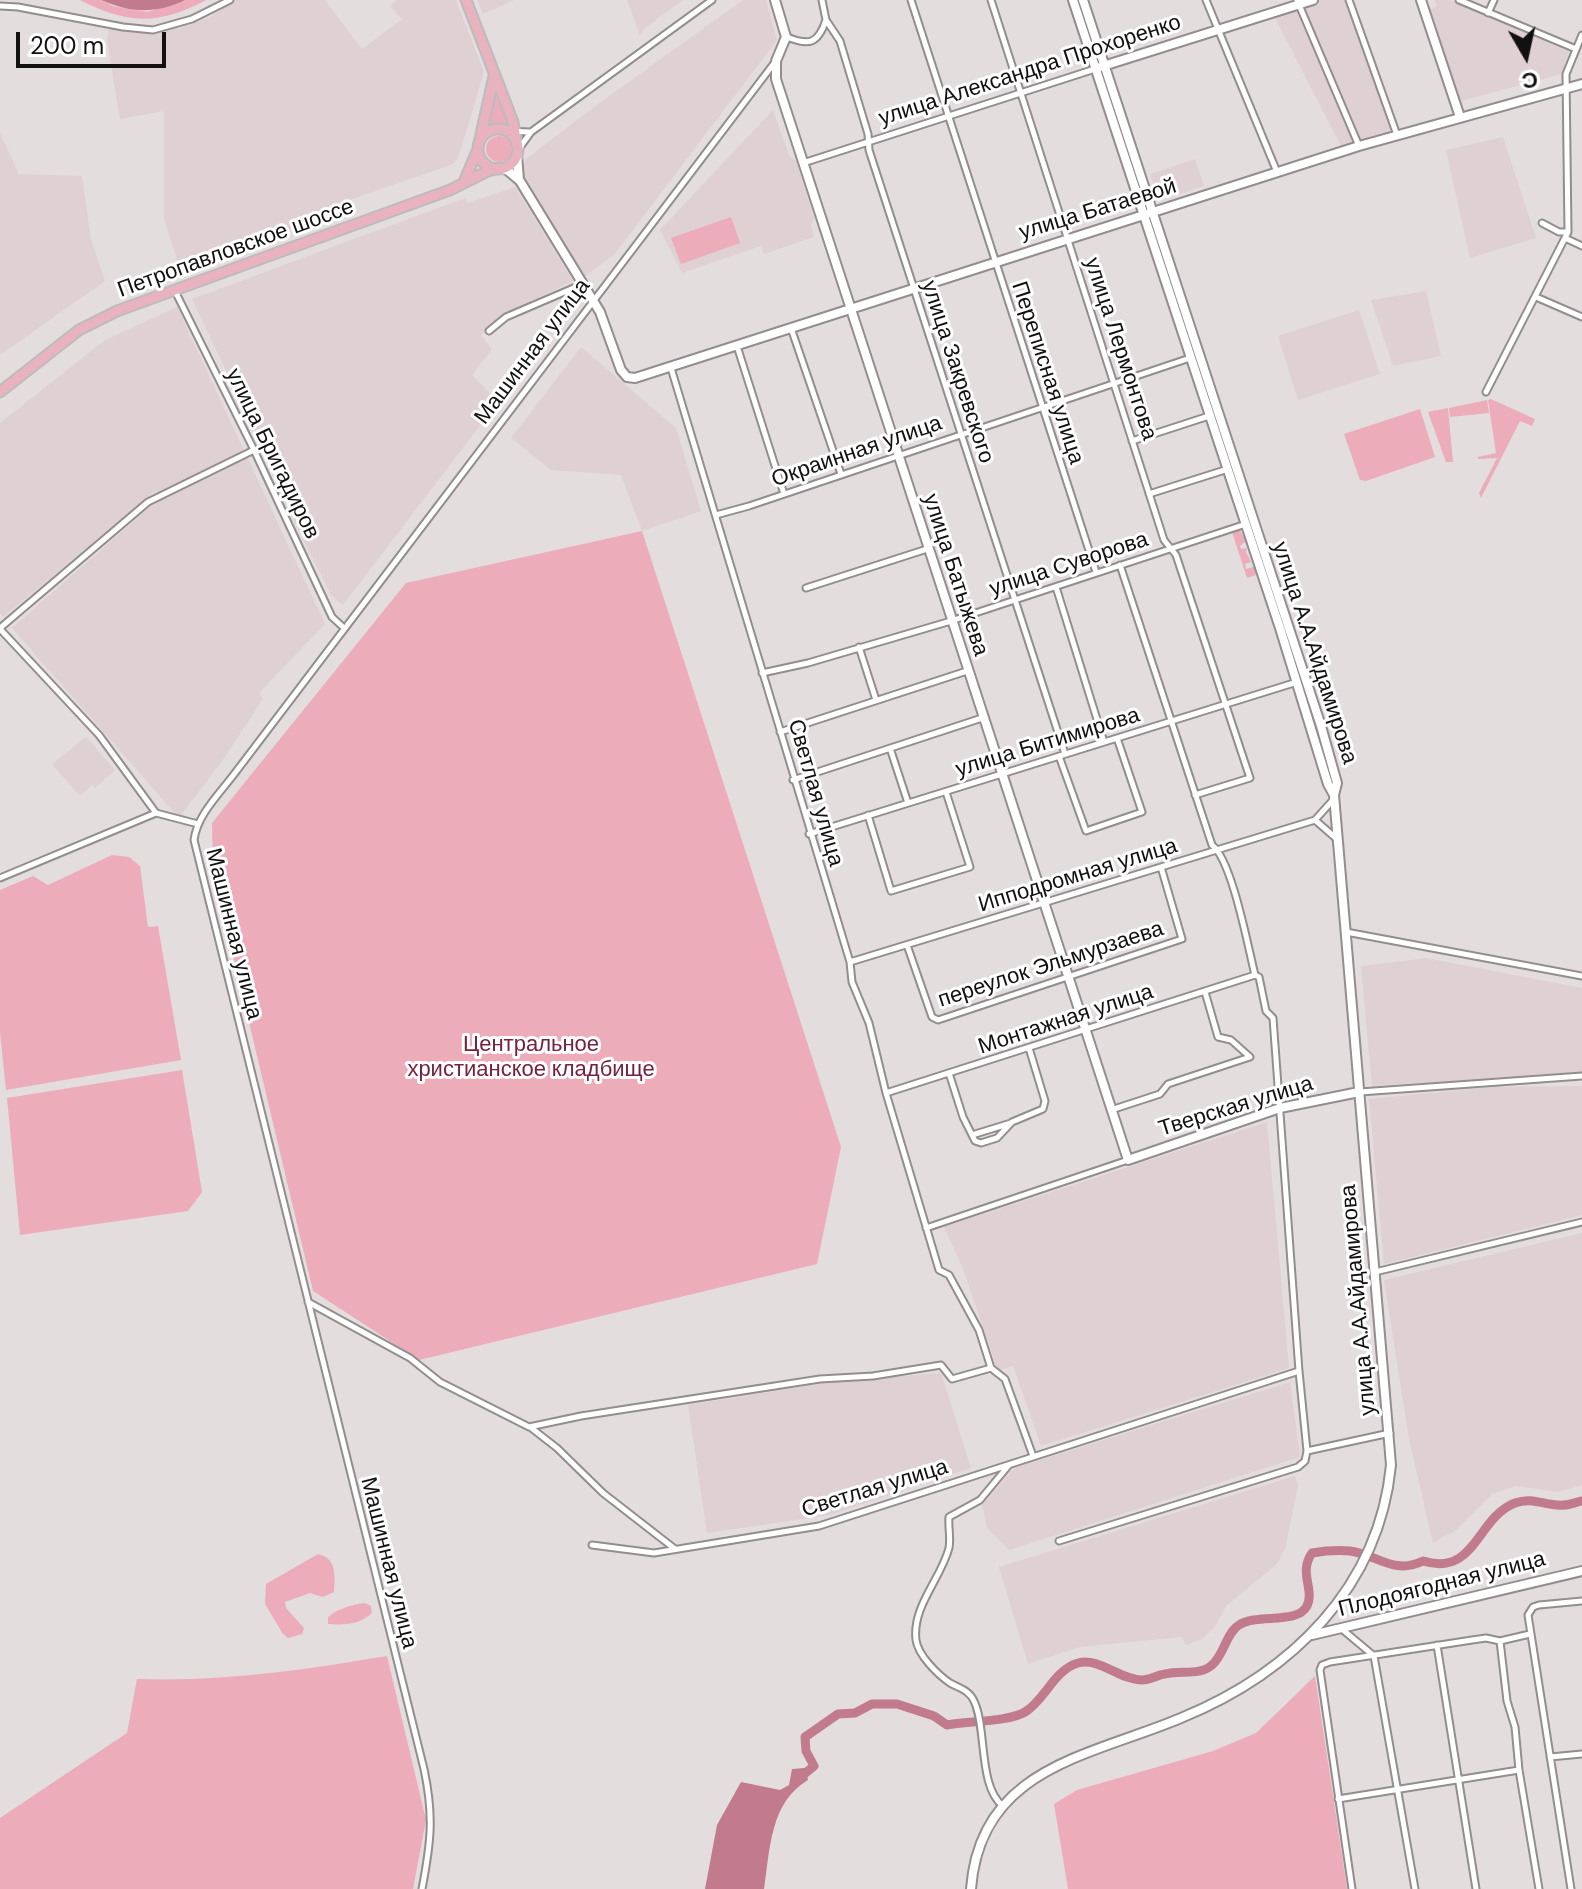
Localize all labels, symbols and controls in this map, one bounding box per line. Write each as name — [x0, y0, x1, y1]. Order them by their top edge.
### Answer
street label: улица Александра Прохоренко — [876, 10, 1184, 132]
scale bar — [20, 16, 170, 66]
north arrow — [1486, 16, 1566, 96]
text: 200 m — [30, 30, 104, 61]
text: С — [1520, 65, 1540, 96]
street label: улица Батаевой — [1016, 174, 1180, 246]
street label: Петропавловское шоссе — [114, 194, 358, 304]
street label: улица Лермонтова — [1078, 254, 1162, 444]
street label: Машинная улица — [470, 274, 596, 430]
street label: улица Закревского — [915, 277, 999, 467]
street label: Переписная улица — [1005, 278, 1089, 468]
street label: улица Бригадиров — [219, 364, 325, 544]
street label: Окраинная улица — [768, 410, 946, 494]
street label: улица Батыжева — [916, 491, 994, 659]
street label: улица Суворова — [986, 527, 1152, 603]
street label: улица А.А.Айдамирова — [1266, 539, 1362, 767]
street label: улица Битимирова — [953, 702, 1143, 784]
street label: Светлая улица — [781, 716, 849, 870]
street label: Ипподромная улица — [975, 833, 1181, 919]
street label: Машинная улица — [199, 846, 267, 1022]
street label: переулок Эльмурзаева — [935, 916, 1167, 1014]
street label: Монтажная улица — [975, 979, 1157, 1061]
park label: Центральное христианское кладбище — [407, 1032, 655, 1084]
street label: Тверская улица — [1156, 1071, 1316, 1143]
street label: улица А.А.Айдамирова — [1336, 1183, 1382, 1417]
street label: Светлая улица — [799, 1454, 951, 1524]
street label: Машинная улица — [354, 1475, 422, 1651]
street label: Плодоягодная улица — [1336, 1547, 1548, 1623]

